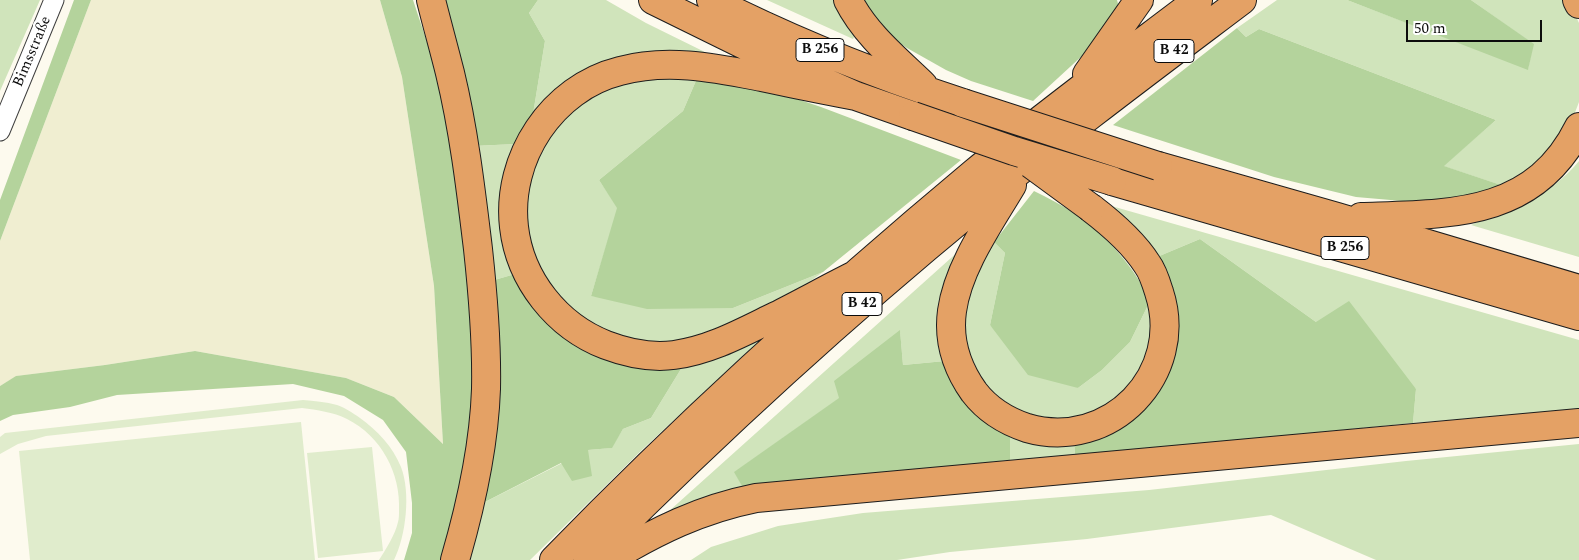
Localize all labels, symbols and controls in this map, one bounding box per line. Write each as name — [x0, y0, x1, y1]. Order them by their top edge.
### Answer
scale bar — [1409, 10, 1545, 42]
street label: Bimsstraße — [10, 14, 56, 90]
text: 50 m — [1414, 17, 1446, 40]
road number: B 256 — [796, 38, 844, 62]
road number: B 42 — [1154, 40, 1194, 62]
road number: B 256 — [1321, 237, 1369, 260]
road number: B 42 — [842, 292, 882, 316]

